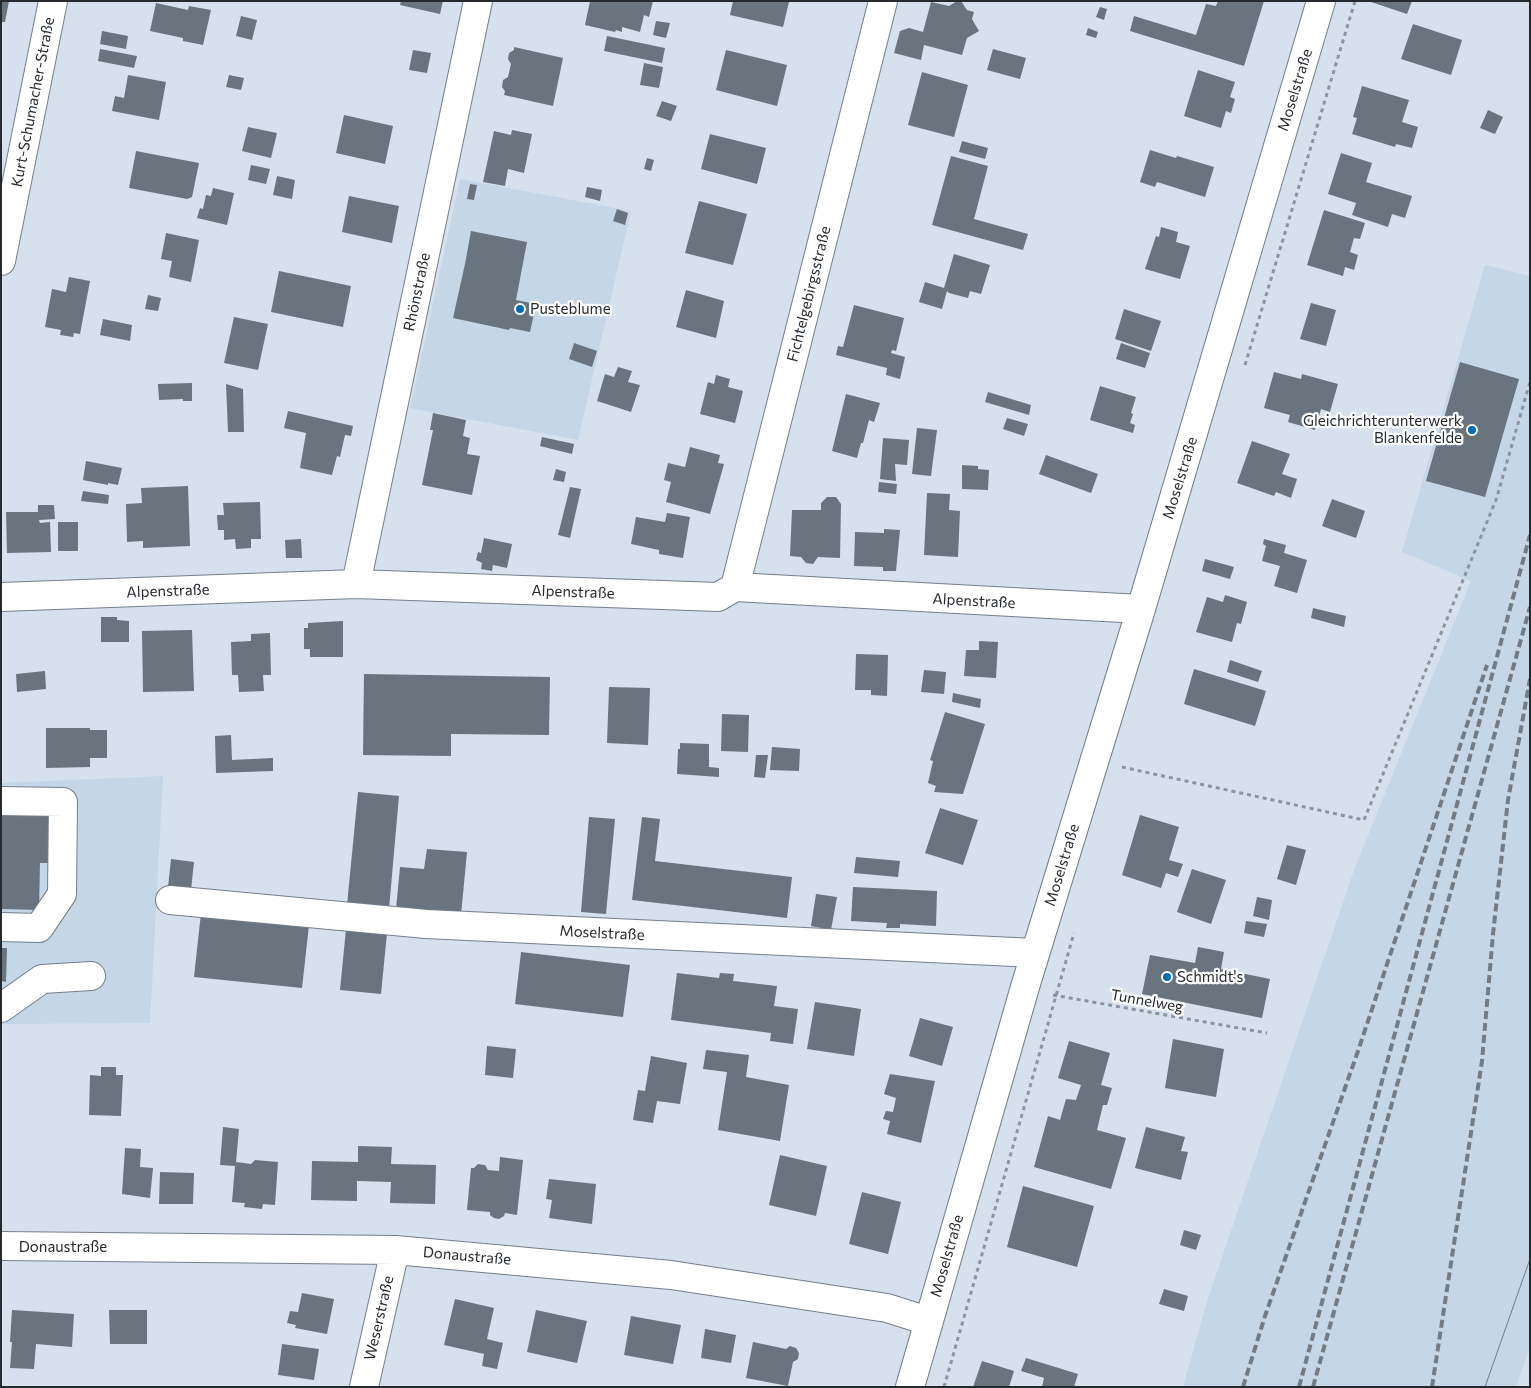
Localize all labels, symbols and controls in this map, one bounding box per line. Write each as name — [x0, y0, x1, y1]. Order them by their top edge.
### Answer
street label: Kurt-Schumacher-Straße — [8, 16, 58, 188]
street label: Moselstraße — [1274, 47, 1316, 133]
street label: Fichtelgebirgsstraße — [783, 224, 835, 364]
street label: Rhönstraße — [400, 251, 434, 333]
place label: Pusteblume — [530, 300, 611, 318]
marker: Pusteblume — [514, 303, 526, 315]
place label: Gleichrichterunterwerk Blankenfelde — [1303, 412, 1462, 447]
marker: Gleichrichterunterwerk Blankenfelde — [1466, 424, 1478, 436]
street label: Moselstraße — [1159, 435, 1201, 521]
street label: Alpenstraße — [126, 581, 210, 601]
street label: Alpenstraße — [531, 582, 615, 602]
street label: Alpenstraße — [932, 590, 1016, 612]
street label: Moselstraße — [1041, 822, 1083, 908]
street label: Moselstraße — [559, 922, 645, 944]
place label: Schmidt's — [1177, 968, 1243, 986]
marker: Schmidt's — [1161, 971, 1173, 983]
street label: Tunnelweg — [1109, 986, 1185, 1016]
street label: Moselstraße — [927, 1213, 967, 1299]
street label: Donaustraße — [19, 1238, 107, 1256]
street label: Donaustraße — [422, 1243, 512, 1269]
street label: Weserstraße — [361, 1274, 397, 1362]

